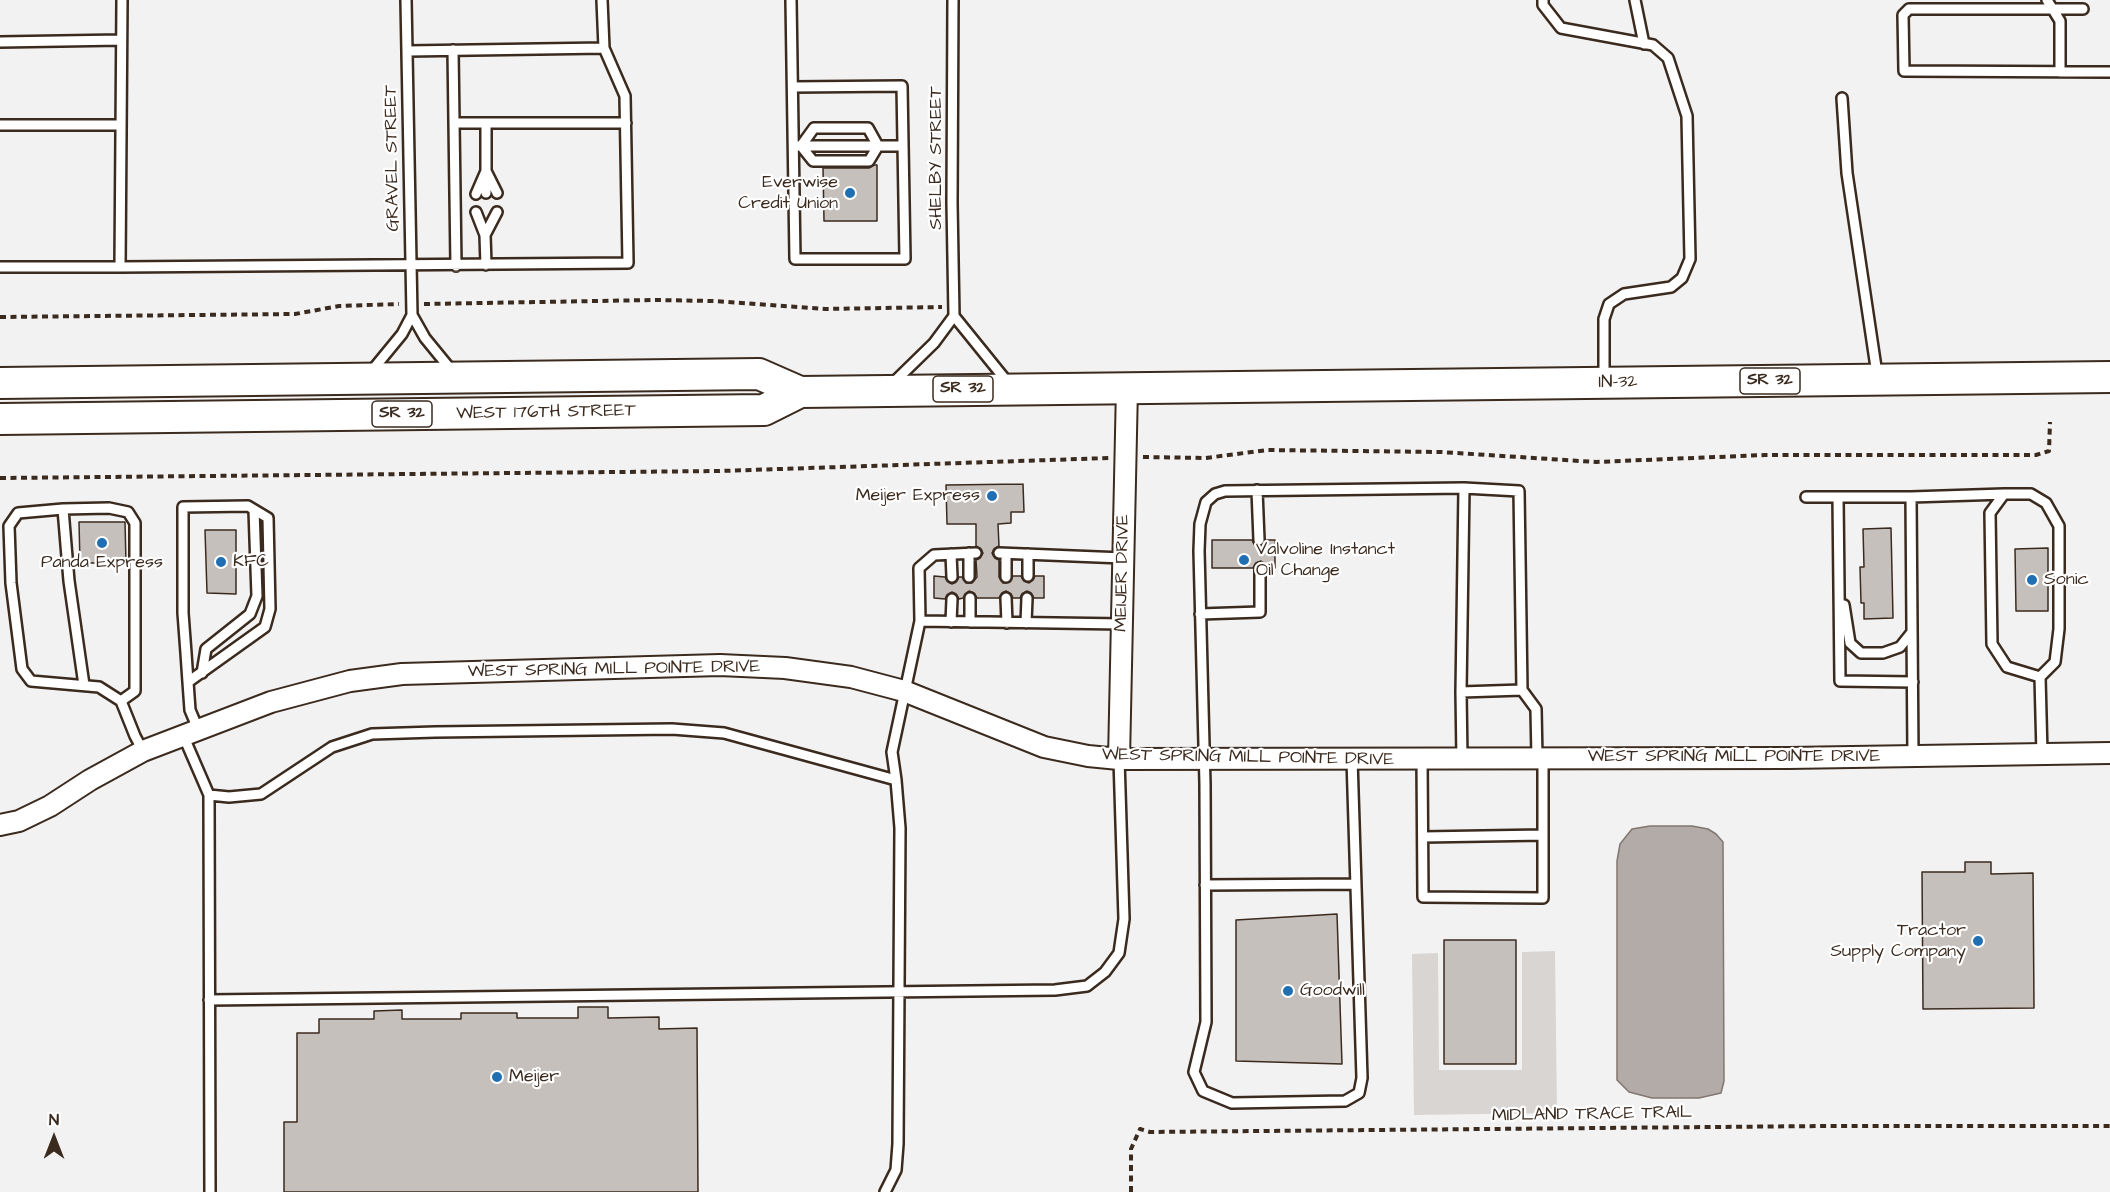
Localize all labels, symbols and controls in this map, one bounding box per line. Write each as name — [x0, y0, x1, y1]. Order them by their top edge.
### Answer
street label: GRAVEL STREET — [381, 85, 405, 231]
street label: SHELBY STREET — [926, 86, 948, 230]
place label: Everwise Credit Union — [738, 172, 838, 214]
marker: Everwise Credit Union — [843, 186, 857, 200]
road number: SR 32 — [1740, 368, 1800, 394]
street label: IN-32 — [1598, 372, 1638, 394]
road number: SR 32 — [933, 376, 993, 402]
road number: SR 32 — [372, 401, 432, 427]
street label: WEST 176TH STREET — [456, 401, 636, 425]
place label: Meijer Express — [856, 485, 980, 507]
marker: Meijer Express — [985, 489, 999, 503]
street label: MEIJER DRIVE — [1111, 514, 1135, 632]
marker: Panda Express — [95, 536, 109, 550]
place label: Valvoline Instanct Oil Change — [1256, 539, 1395, 582]
place label: KFC — [233, 551, 269, 573]
place label: Panda Express — [41, 552, 163, 574]
marker: Valvoline Instanct Oil Change — [1237, 553, 1251, 567]
marker: KFC — [214, 555, 228, 569]
place label: Sonic — [2044, 569, 2089, 591]
marker: Sonic — [2025, 573, 2039, 587]
street label: WEST SPRING MILL POINTE DRIVE — [468, 657, 760, 683]
street label: WEST SPRING MILL POINTE DRIVE — [1102, 745, 1394, 771]
street label: WEST SPRING MILL POINTE DRIVE — [1588, 746, 1880, 768]
place label: Tractor Supply Company — [1830, 920, 1966, 962]
marker: Tractor Supply Company — [1971, 934, 1985, 948]
place label: Goodwill — [1300, 980, 1365, 1002]
marker: Goodwill — [1281, 984, 1295, 998]
place label: Meijer — [509, 1066, 559, 1088]
marker: Meijer — [490, 1070, 504, 1084]
street label: MIDLAND TRACE TRAIL — [1492, 1102, 1692, 1128]
north arrow — [24, 1108, 84, 1168]
text: N — [49, 1109, 59, 1131]

